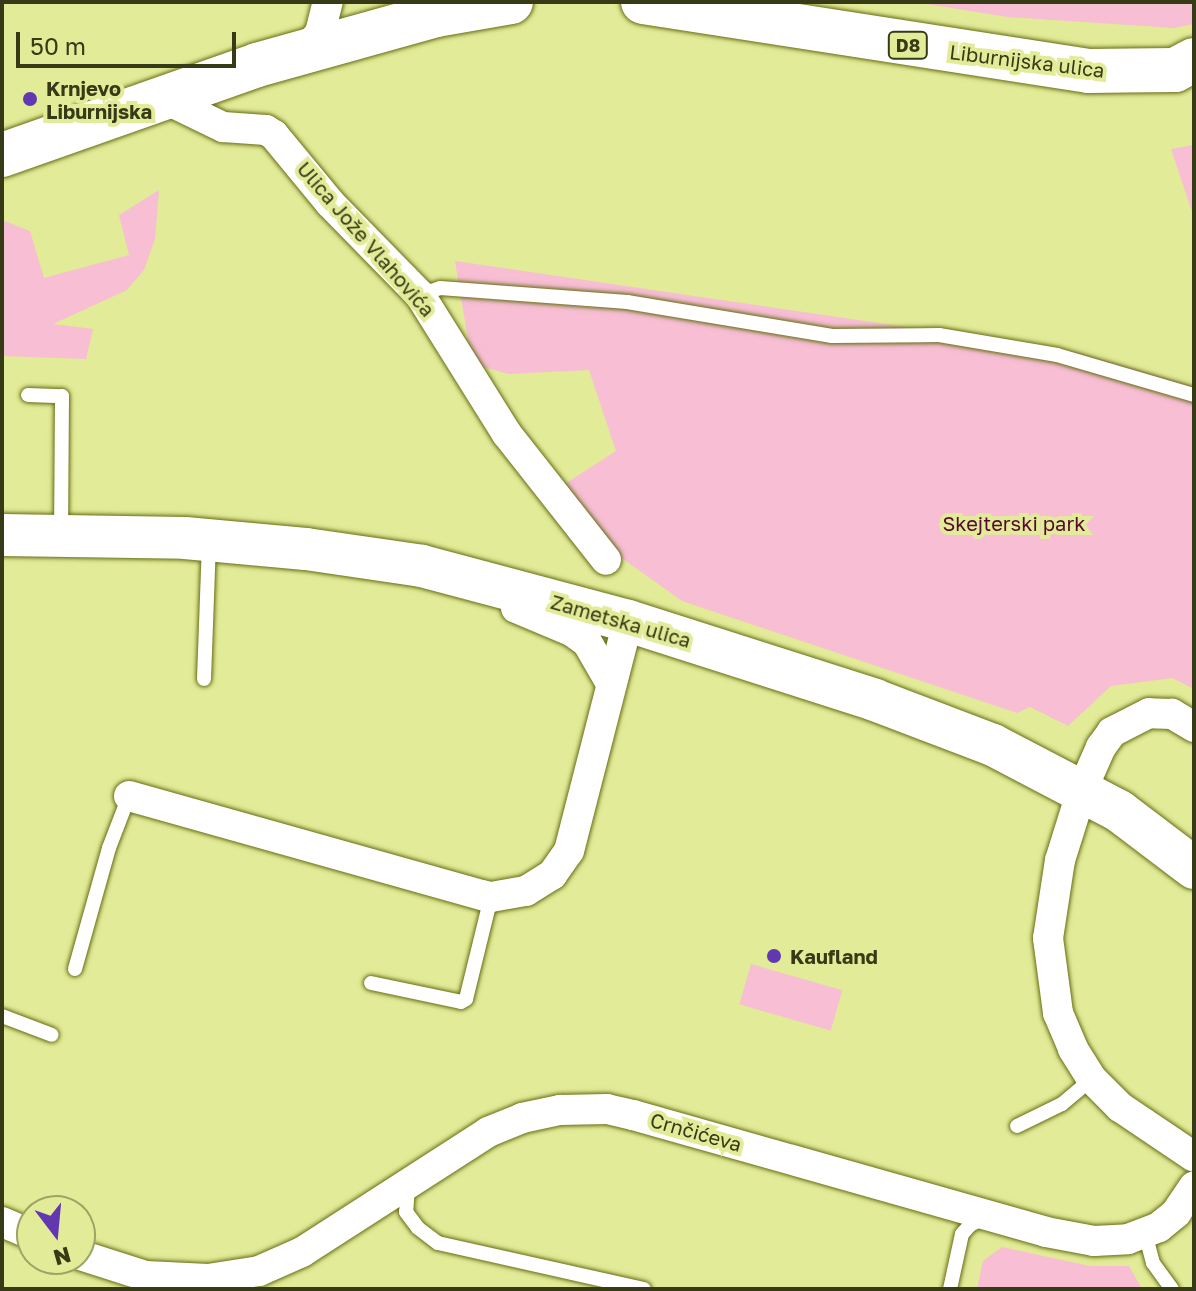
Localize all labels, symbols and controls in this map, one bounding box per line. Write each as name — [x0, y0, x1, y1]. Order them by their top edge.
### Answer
scale bar — [20, 16, 240, 66]
text: 50 m — [30, 31, 86, 60]
road number: D8 — [886, 31, 930, 59]
street label: Liburnijska ulica — [948, 40, 1106, 82]
place label: Krnjevo Liburnijska — [46, 76, 152, 123]
marker: Krnjevo Liburnijska — [21, 90, 39, 108]
street label: Ulica Jože Vlahovića — [292, 157, 440, 321]
park label: Skejterski park — [942, 511, 1086, 535]
street label: Zametska ulica — [548, 590, 694, 652]
place label: Kaufland — [790, 944, 878, 968]
marker: Kaufland — [765, 947, 783, 965]
street label: Crnčićeva — [648, 1108, 744, 1156]
north arrow — [16, 1195, 96, 1275]
text: N — [50, 1241, 74, 1272]

